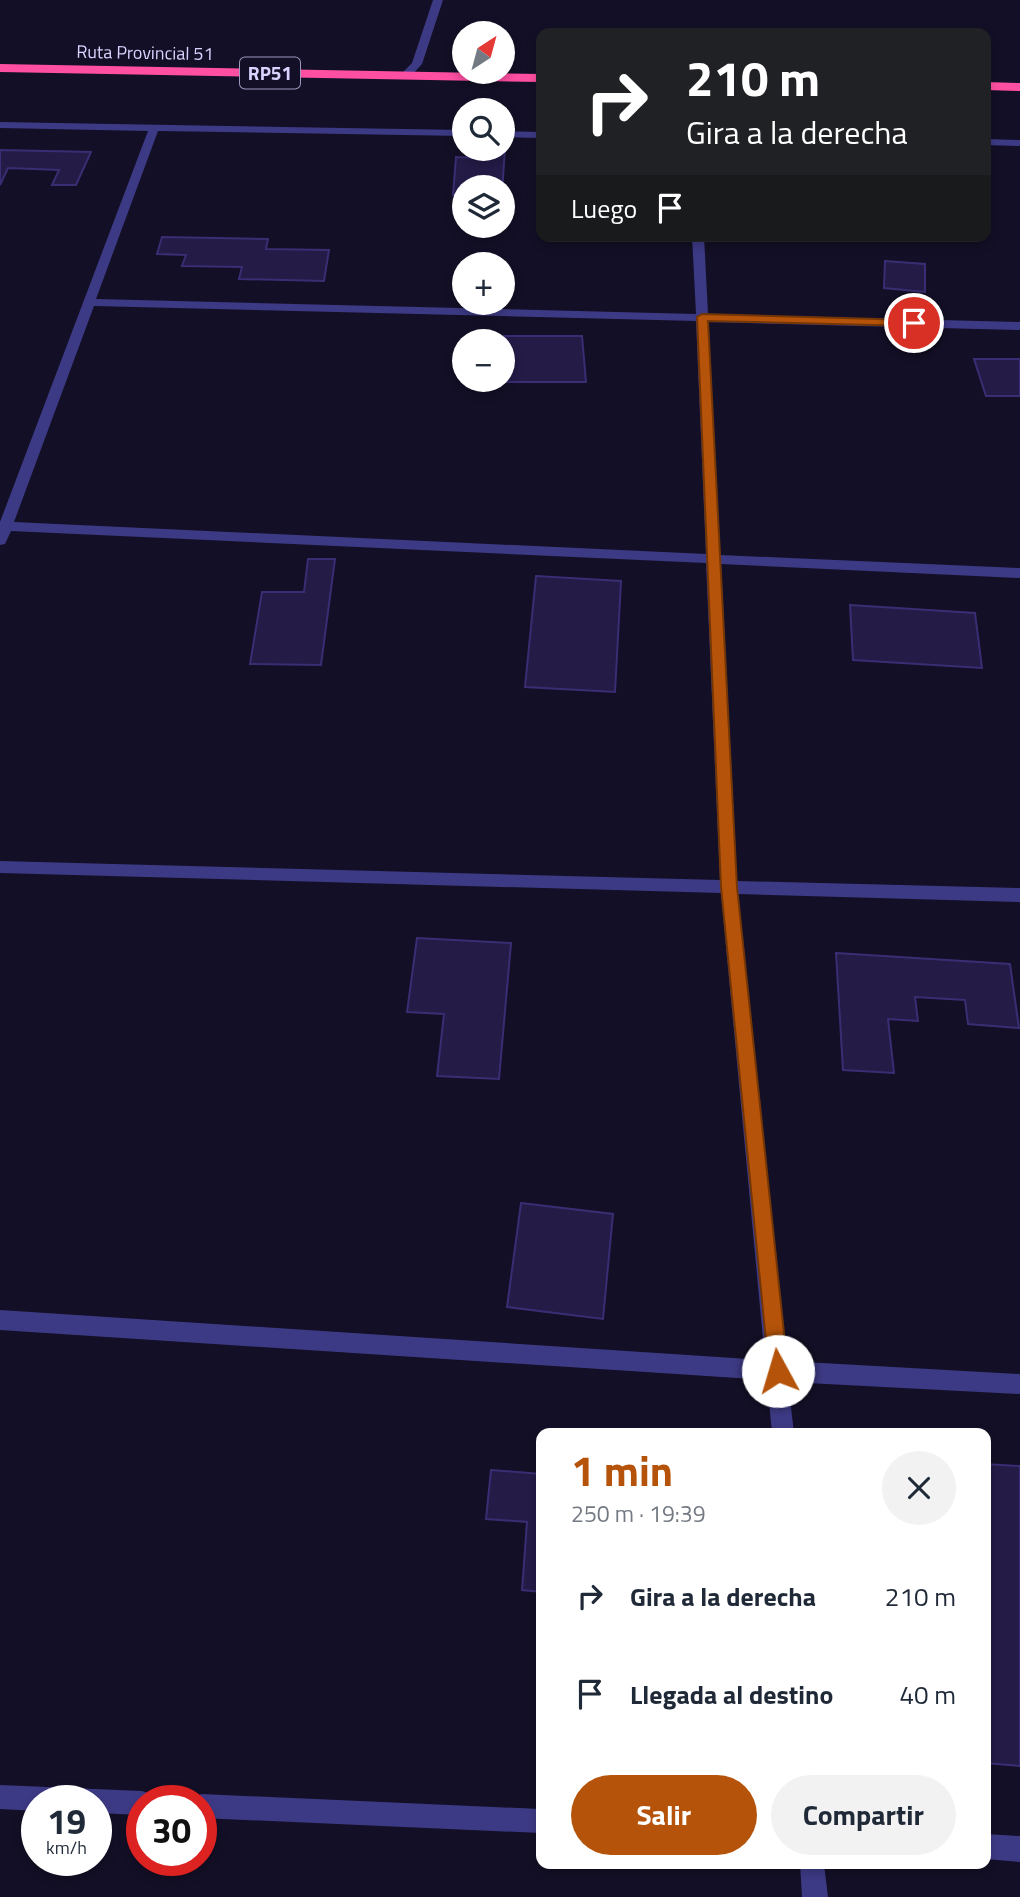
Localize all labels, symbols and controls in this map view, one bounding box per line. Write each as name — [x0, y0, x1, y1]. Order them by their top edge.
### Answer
north arrow — [452, 21, 514, 84]
map controls — [452, 21, 515, 392]
street label: Ruta Provincial 51 — [76, 38, 214, 67]
text: 210 m — [686, 40, 820, 115]
icon: right — [571, 56, 662, 147]
road number: RP51 — [240, 58, 300, 88]
button: search — [452, 98, 515, 161]
text: Gira a la derecha — [686, 108, 908, 156]
button: layers — [452, 175, 515, 238]
text: Luego — [571, 189, 637, 228]
icon: arrive — [651, 189, 689, 227]
button: + — [452, 252, 515, 315]
pin — [884, 293, 944, 353]
icon: arrive — [895, 304, 933, 342]
button: − — [452, 329, 515, 392]
position arrow — [741, 1334, 815, 1408]
text: 1 min — [571, 1438, 673, 1502]
button: close — [882, 1451, 956, 1525]
text: 250 m · 19:39 — [571, 1496, 706, 1531]
icon: right — [571, 1577, 609, 1615]
text: Gira a la derecha — [630, 1577, 816, 1616]
text: 210 m — [885, 1577, 956, 1616]
icon: arrive — [571, 1675, 609, 1713]
text: Llegada al destino — [630, 1675, 833, 1714]
text: 40 m — [899, 1675, 956, 1714]
button: Salir — [571, 1775, 757, 1855]
button: Compartir — [771, 1775, 956, 1855]
speed limit sign: 30 — [126, 1785, 217, 1876]
text: 19 — [47, 1794, 86, 1848]
text: km/h — [46, 1834, 87, 1861]

